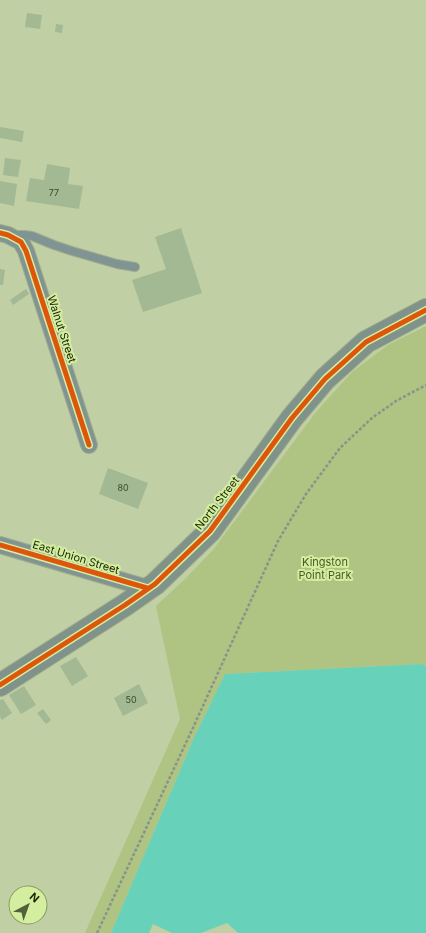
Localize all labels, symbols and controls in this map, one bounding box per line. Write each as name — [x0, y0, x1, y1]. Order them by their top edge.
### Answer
house number: 77 — [49, 187, 59, 198]
street label: Walnut Street — [45, 294, 80, 365]
street label: North Street — [192, 473, 242, 532]
house number: 80 — [117, 482, 129, 493]
street label: East Union Street — [31, 537, 121, 577]
park label: Kingston Point Park — [299, 555, 351, 582]
house number: 50 — [125, 694, 137, 705]
north arrow — [8, 885, 48, 925]
text: N — [27, 889, 42, 905]

